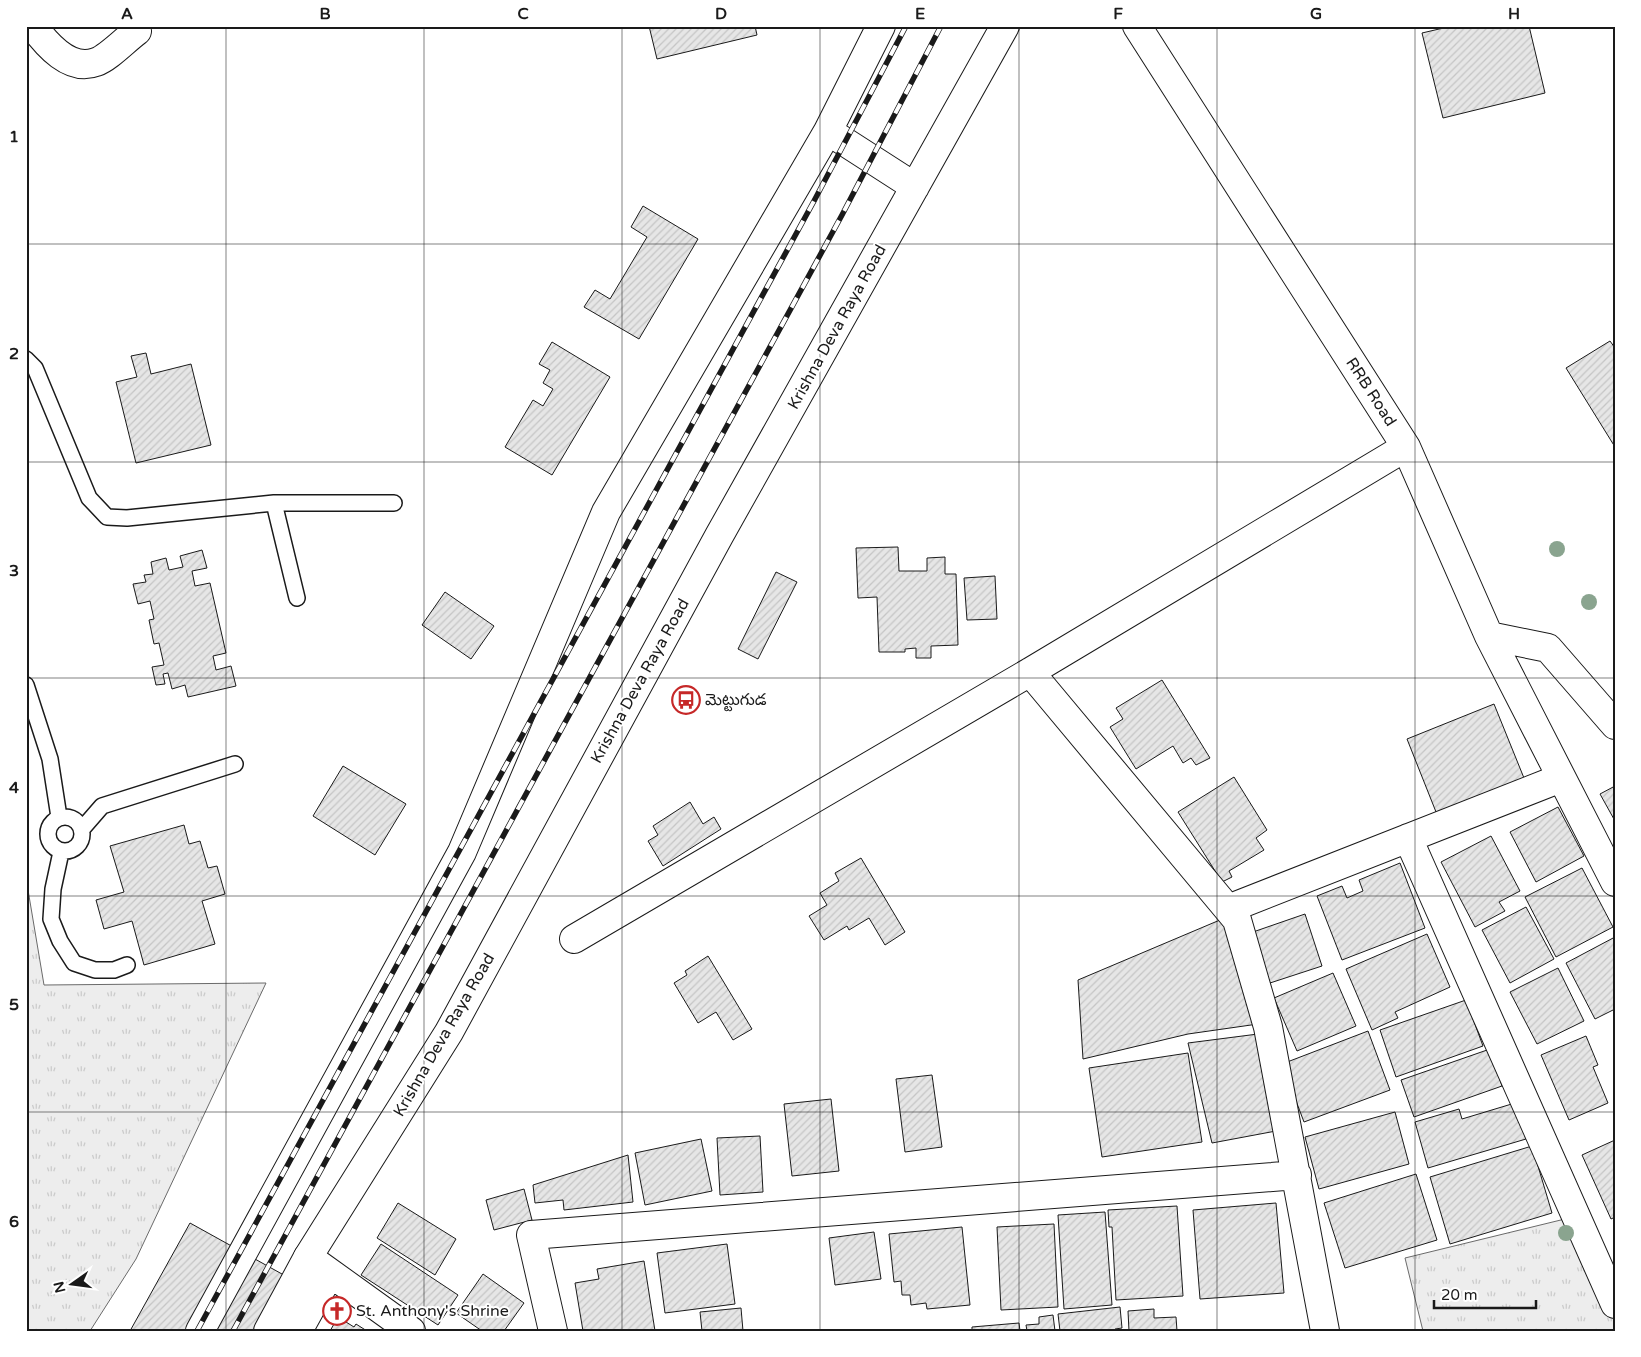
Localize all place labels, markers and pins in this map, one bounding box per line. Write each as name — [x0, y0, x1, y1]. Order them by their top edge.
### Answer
bus stop icon: మెట్టుగుడ — [671, 685, 701, 715]
place label: మెట్టుగుడ — [705, 690, 767, 712]
church icon: St. Anthony's Shrine — [322, 1296, 352, 1326]
place label: St. Anthony's Shrine — [356, 1301, 509, 1321]

